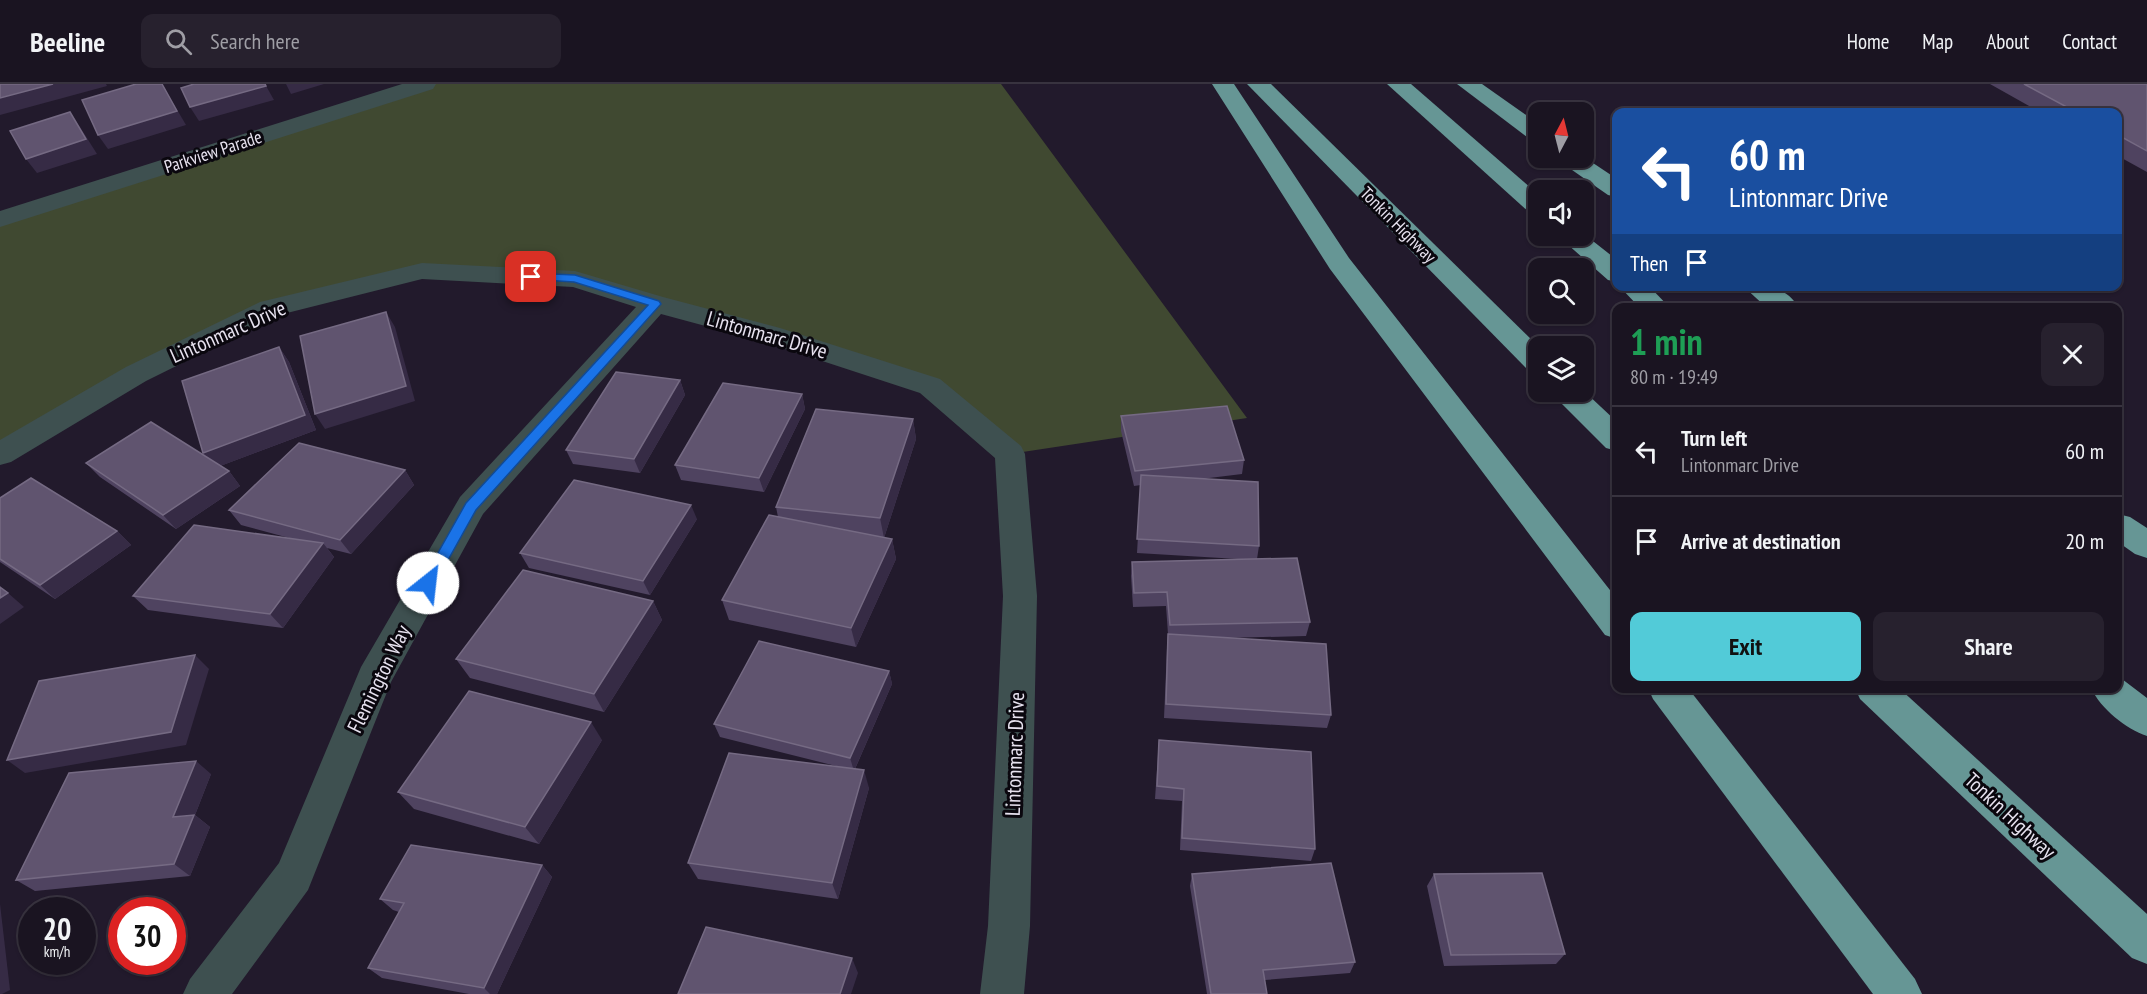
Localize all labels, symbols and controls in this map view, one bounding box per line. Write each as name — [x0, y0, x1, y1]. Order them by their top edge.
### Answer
search box — [141, 14, 561, 68]
text: Beeline — [30, 23, 105, 60]
icon: search — [162, 25, 195, 58]
text: Search here — [210, 27, 300, 55]
text: Home — [1847, 28, 1889, 55]
text: Map — [1922, 28, 1953, 55]
text: About — [1986, 28, 2029, 55]
text: Contact — [2062, 28, 2117, 55]
north arrow — [1528, 102, 1594, 168]
map controls — [1528, 102, 1594, 402]
street label: Parkview Parade — [161, 125, 265, 178]
text: 60 m — [1729, 127, 1806, 182]
icon: left — [1630, 132, 1708, 210]
button: sound — [1528, 180, 1594, 246]
text: Lintonmarc Drive — [1729, 180, 1888, 214]
street label: Tonkin Highway — [1355, 182, 1441, 268]
icon: arrive — [1680, 246, 1713, 279]
text: Then — [1630, 249, 1668, 277]
pin — [505, 251, 556, 302]
button: search — [1528, 258, 1594, 324]
icon: arrive — [514, 260, 547, 293]
street label: Lintonmarc Drive — [166, 294, 290, 369]
street label: Lintonmarc Drive — [704, 304, 830, 365]
text: 1 min — [1630, 318, 1703, 365]
button: close — [2041, 323, 2104, 386]
button: layers — [1528, 336, 1594, 402]
text: 80 m · 19:49 — [1630, 364, 1718, 390]
text: Turn left — [1681, 424, 1747, 452]
icon: left — [1630, 435, 1663, 468]
text: 60 m — [2065, 437, 2104, 465]
text: Lintonmarc Drive — [1681, 452, 1799, 478]
icon: arrive — [1630, 525, 1663, 558]
text: Arrive at destination — [1681, 527, 1841, 555]
text: 20 m — [2065, 527, 2104, 555]
position arrow — [396, 551, 460, 615]
button: Exit — [1630, 612, 1861, 681]
button: Share — [1873, 612, 2104, 681]
street label: Flemington Way — [341, 620, 416, 737]
street label: Lintonmarc Drive — [999, 692, 1030, 816]
street label: Tonkin Highway — [1959, 767, 2062, 865]
speed limit sign: 30 — [108, 897, 186, 975]
text: 20 — [43, 909, 71, 948]
text: km/h — [44, 942, 70, 961]

